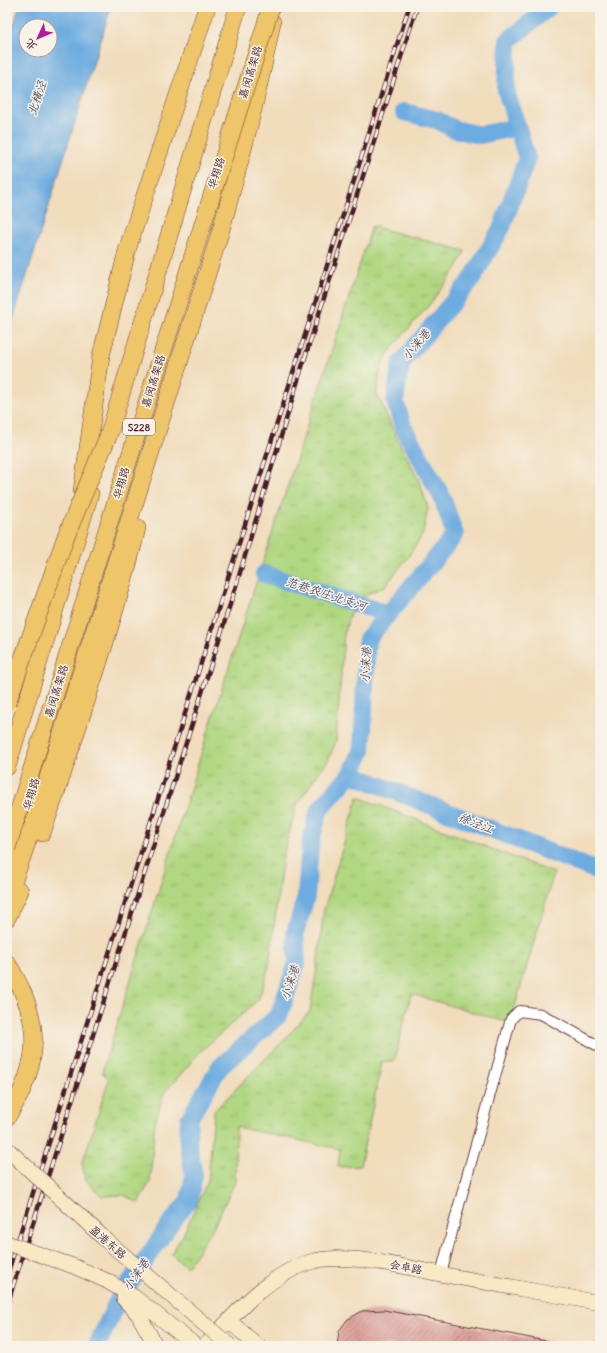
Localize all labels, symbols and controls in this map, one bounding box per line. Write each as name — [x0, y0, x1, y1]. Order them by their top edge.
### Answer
north arrow — [18, 18, 58, 58]
text: 北 — [22, 36, 40, 54]
street label: 嘉闵高架路 — [235, 44, 265, 100]
water label: 北横泾 — [24, 77, 50, 117]
street label: 华翔路 — [204, 155, 228, 191]
water label: 小涞港 — [398, 325, 434, 363]
street label: 嘉闵高架路 — [138, 353, 168, 409]
road number: S228 — [123, 419, 155, 435]
street label: 华翔路 — [110, 465, 132, 501]
water label: 范巷农庄北支河 — [284, 573, 370, 614]
water label: 小涞港 — [357, 646, 374, 683]
street label: 嘉闵高架路 — [41, 663, 71, 719]
street label: 华翔路 — [20, 776, 42, 812]
water label: 徐泾江 — [457, 809, 497, 837]
water label: 小涞港 — [277, 962, 303, 1002]
street label: 盈港东路 — [87, 1222, 129, 1262]
water label: 小涞港 — [119, 1255, 153, 1294]
street label: 会卓路 — [389, 1257, 423, 1277]

